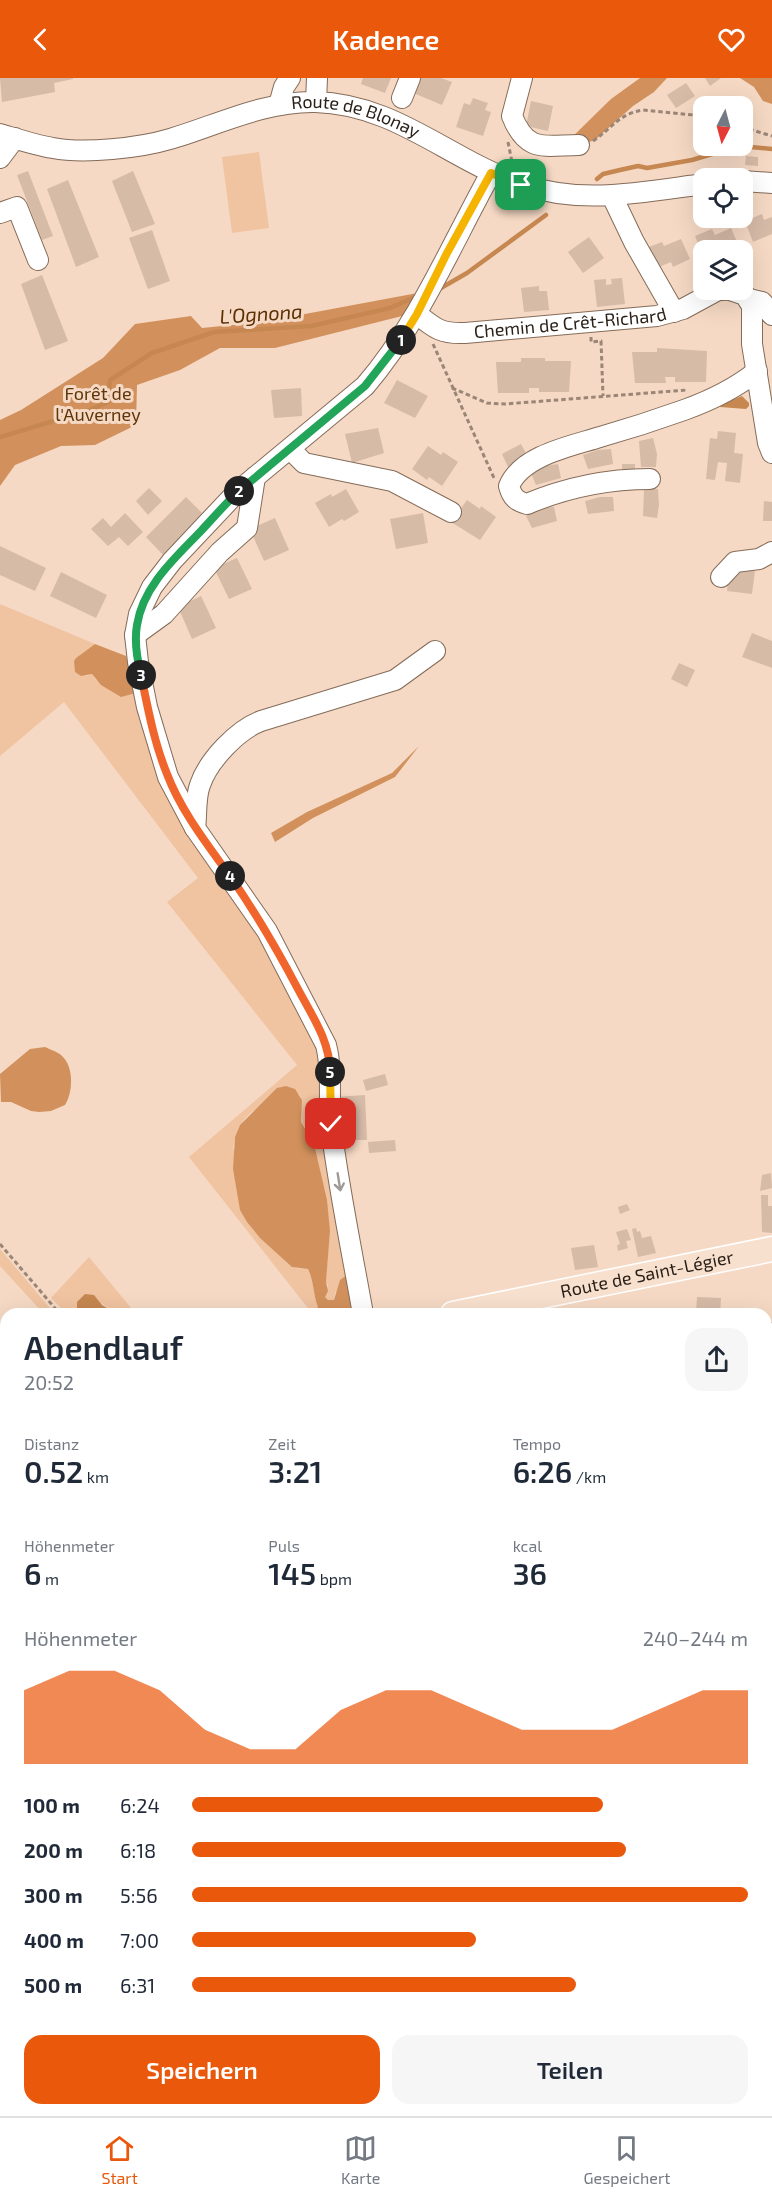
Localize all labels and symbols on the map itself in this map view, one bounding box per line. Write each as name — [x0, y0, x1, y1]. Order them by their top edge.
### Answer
street label: Route de Blonay — [290, 90, 424, 142]
north arrow — [693, 96, 753, 156]
pin — [495, 159, 546, 210]
water label: L'Ognona — [219, 298, 303, 328]
street label: Chemin de Crêt-Richard — [473, 302, 669, 342]
pin: 1 — [386, 325, 416, 355]
park label: Forêt de l'Auverney — [55, 382, 141, 425]
pin: 2 — [224, 476, 254, 506]
pin: 3 — [126, 660, 156, 690]
pin: 4 — [215, 861, 245, 891]
pin: 5 — [315, 1057, 345, 1087]
pin — [305, 1098, 356, 1149]
one-way arrow — [334, 1172, 345, 1192]
street label: Route de Saint-Légier — [558, 1245, 735, 1302]

